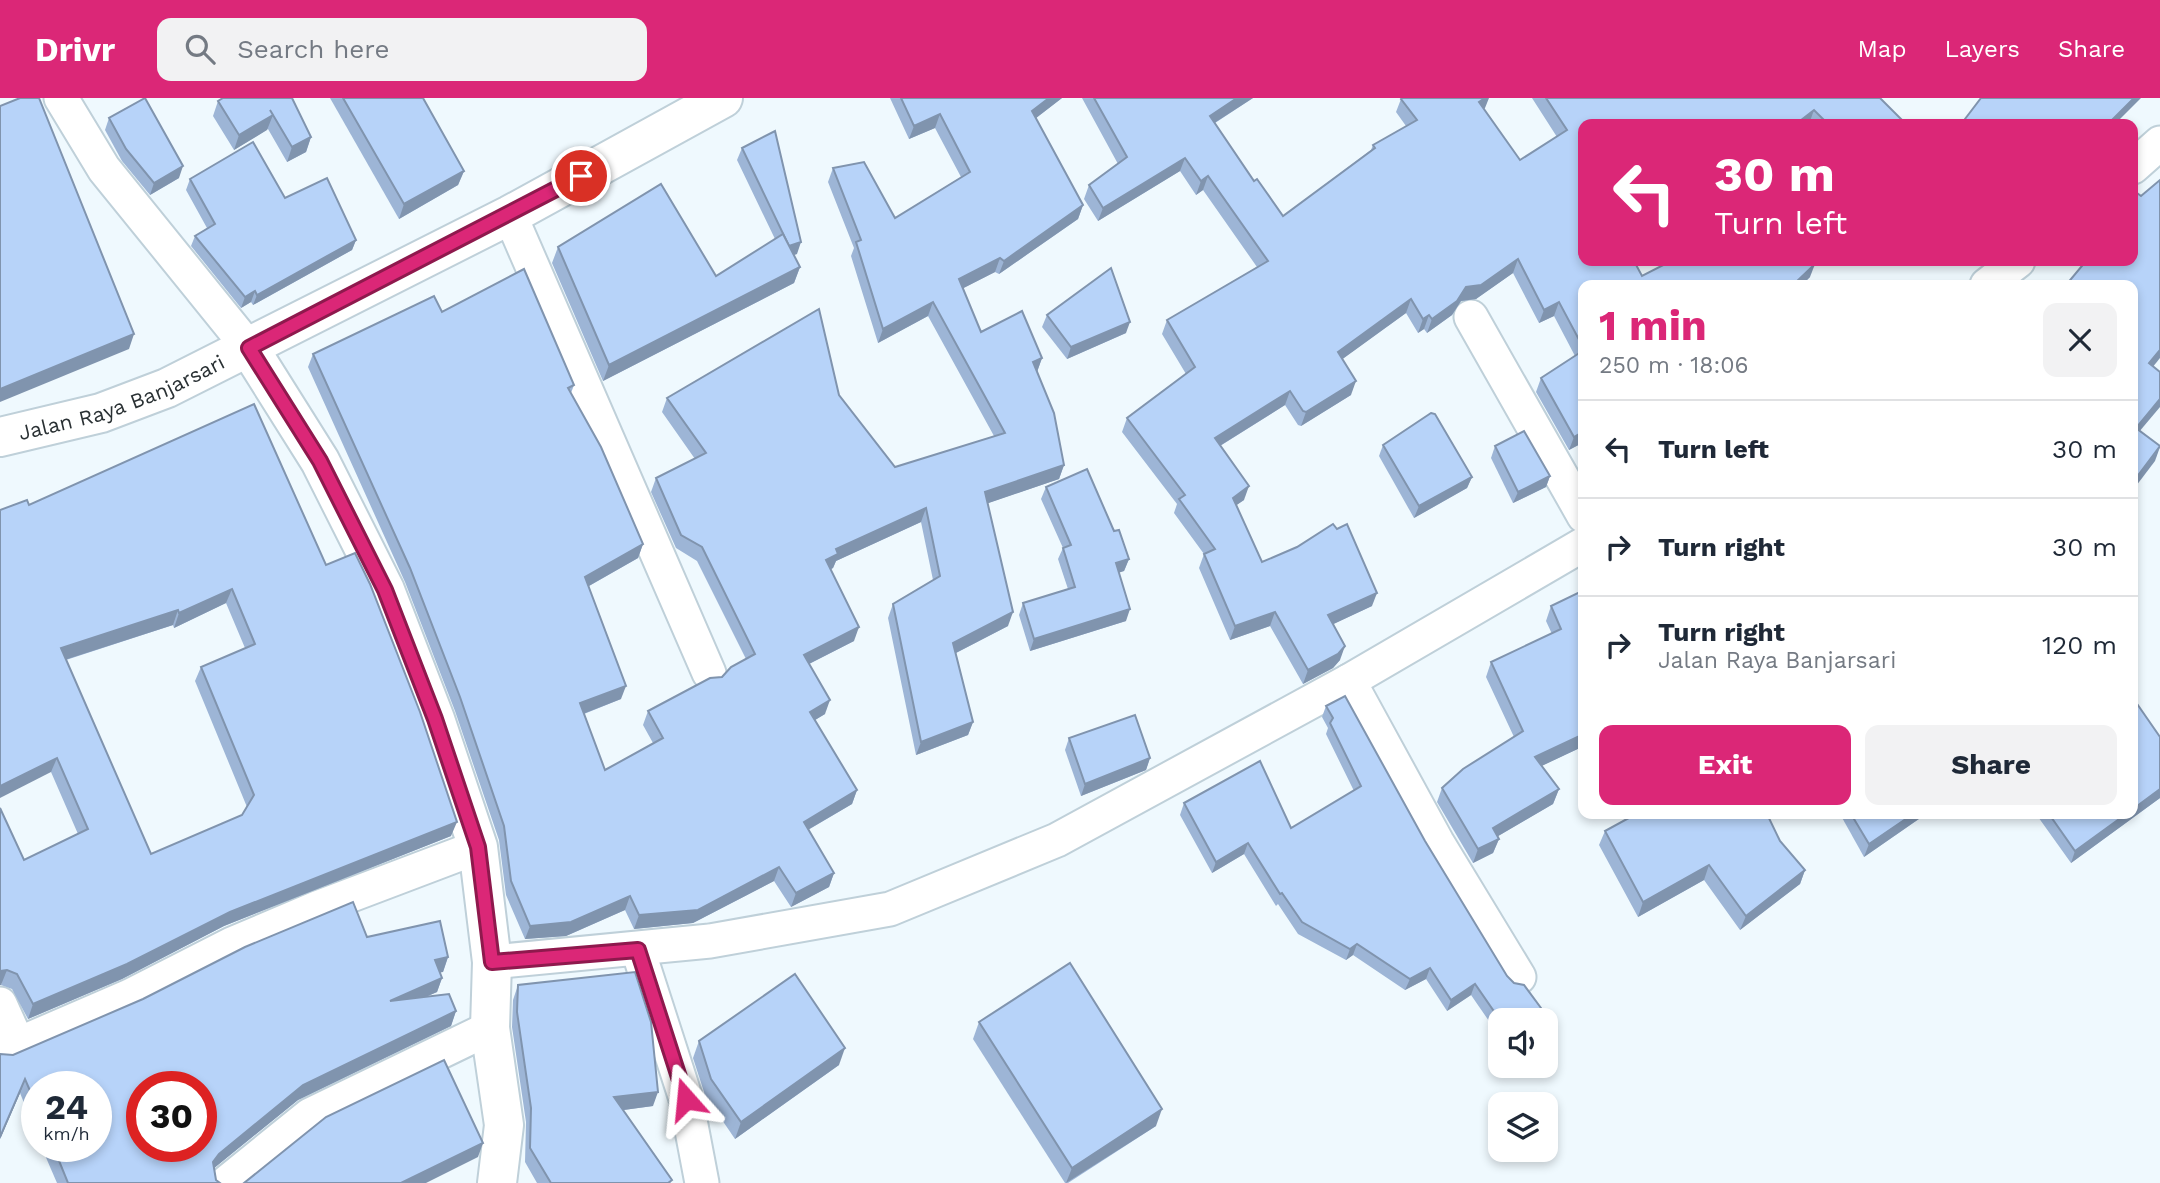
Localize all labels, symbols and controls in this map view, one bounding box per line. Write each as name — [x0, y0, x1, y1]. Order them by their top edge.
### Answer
search box — [157, 18, 647, 81]
text: Drivr — [35, 30, 115, 69]
icon: search — [181, 30, 219, 68]
text: Search here — [237, 34, 390, 64]
text: Map — [1858, 35, 1906, 63]
text: Layers — [1944, 35, 2020, 63]
text: Share — [2058, 35, 2125, 63]
text: 30 m — [1714, 145, 1835, 203]
pin — [551, 146, 611, 206]
icon: left — [1599, 147, 1690, 238]
icon: arrive — [562, 157, 600, 195]
text: Turn left — [1714, 204, 1847, 242]
text: 1 min — [1599, 301, 1707, 350]
button: close — [2043, 303, 2117, 377]
street label: Jalan Raya Banjarsari — [16, 349, 228, 445]
text: 250 m · 18:06 — [1599, 352, 1749, 379]
icon: left — [1599, 430, 1637, 468]
text: Turn left — [1658, 434, 1769, 464]
text: 30 m — [2052, 434, 2117, 464]
icon: right — [1599, 528, 1637, 566]
text: Turn right — [1658, 532, 1785, 562]
text: 30 m — [2052, 532, 2117, 562]
text: Turn right — [1658, 617, 1785, 647]
icon: right — [1599, 626, 1637, 664]
text: 120 m — [2042, 630, 2117, 660]
text: Jalan Raya Banjarsari — [1658, 647, 1896, 674]
button: Exit — [1599, 725, 1851, 805]
button: Share — [1865, 725, 2117, 805]
map controls — [1488, 1008, 1558, 1162]
button: sound — [1488, 1008, 1558, 1078]
position arrow — [649, 1062, 723, 1136]
speed limit sign: 30 — [126, 1071, 217, 1162]
text: 24 — [45, 1086, 88, 1128]
button: layers — [1488, 1092, 1558, 1162]
text: km/h — [43, 1123, 90, 1144]

